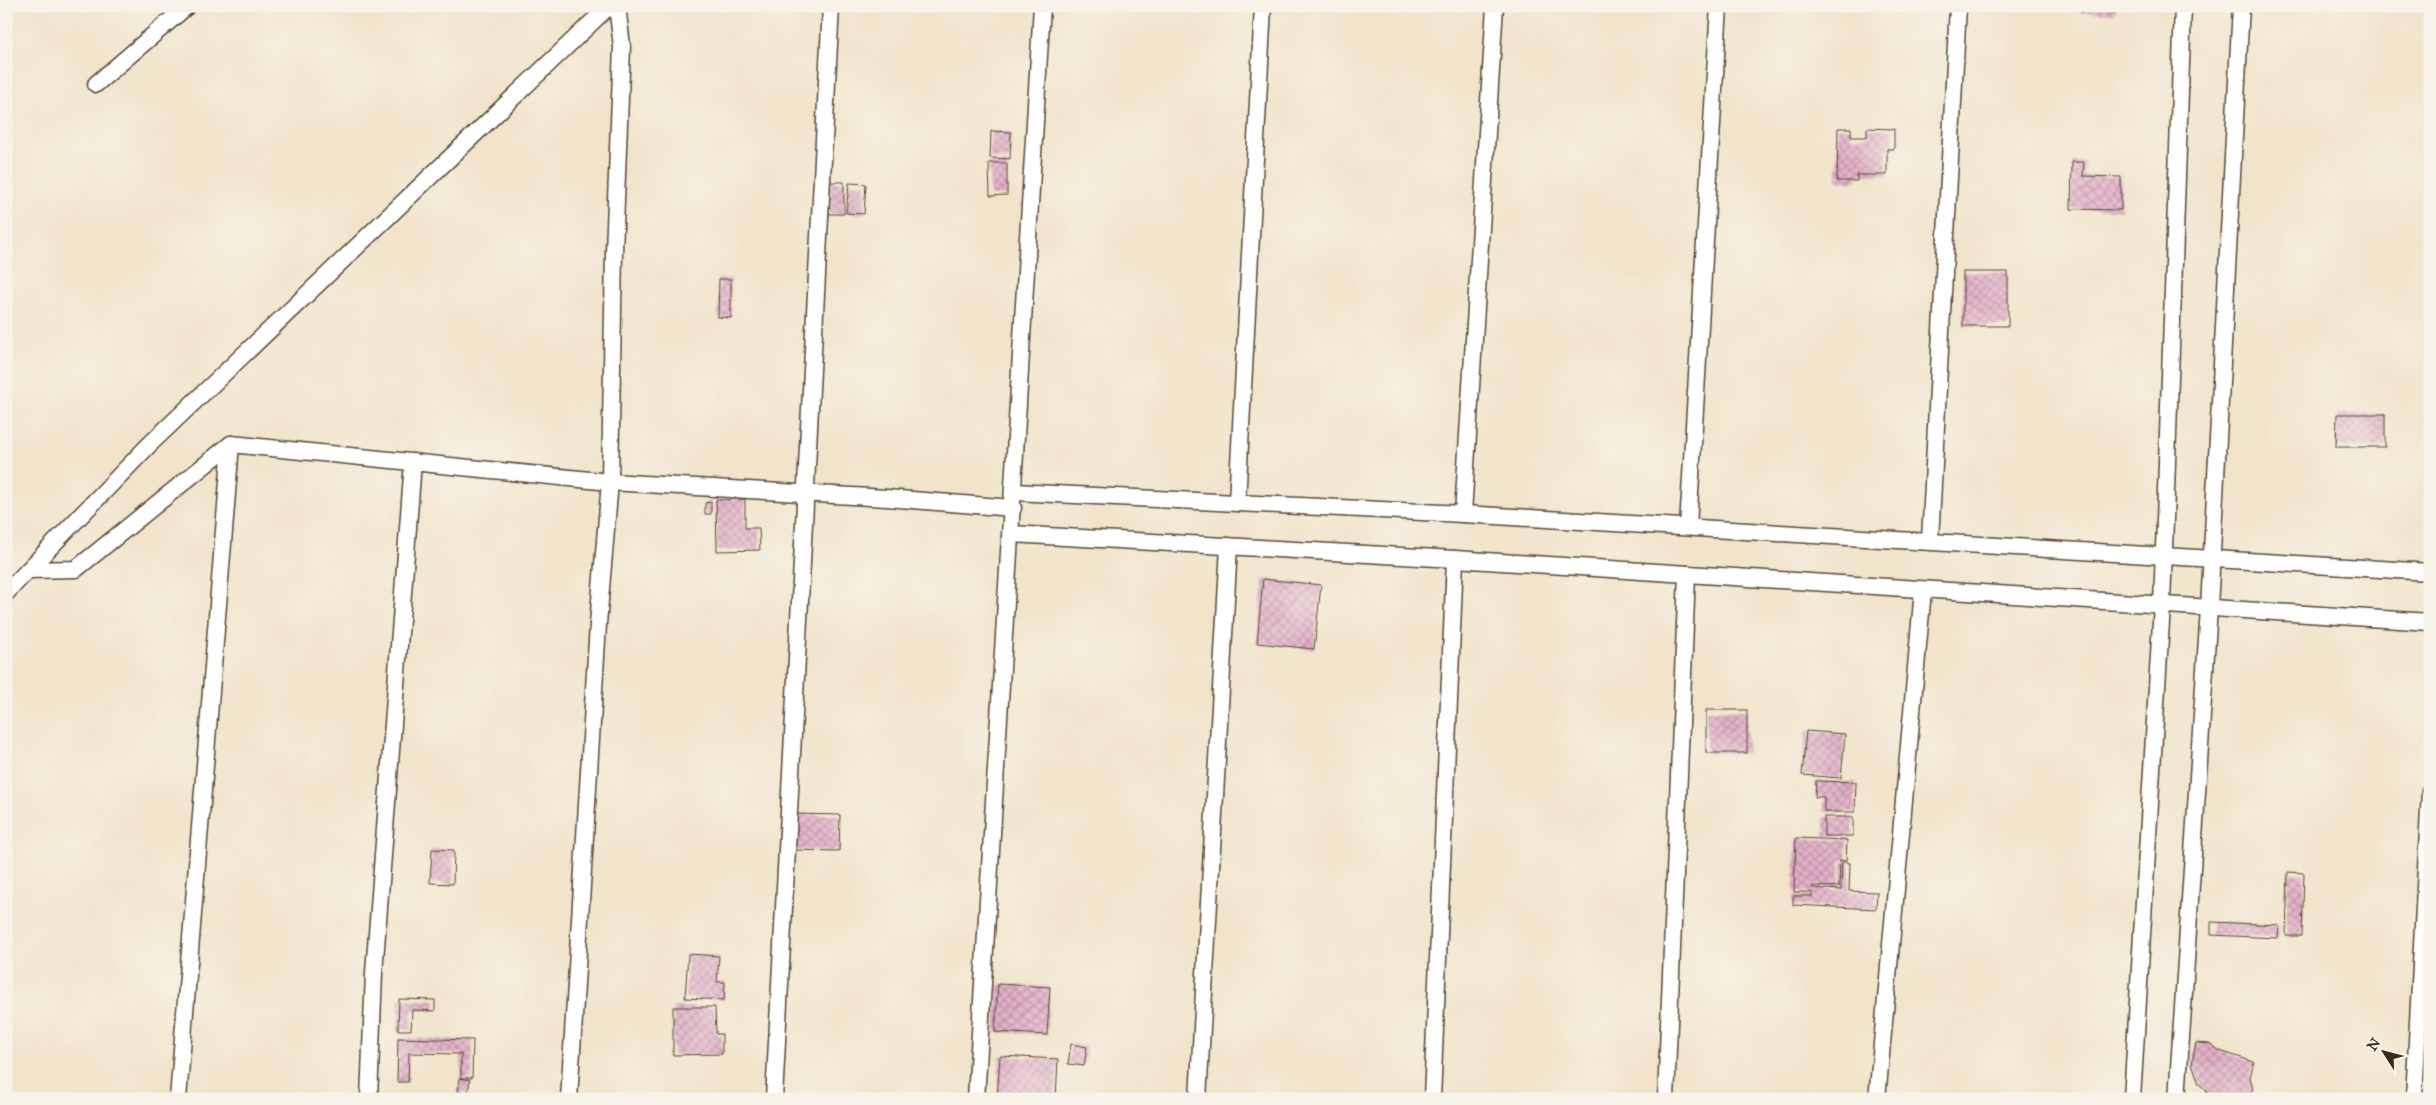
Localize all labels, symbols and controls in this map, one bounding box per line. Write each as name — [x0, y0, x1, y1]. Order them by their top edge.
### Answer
north arrow — [2358, 1028, 2408, 1078]
text: N — [2364, 1035, 2384, 1054]

